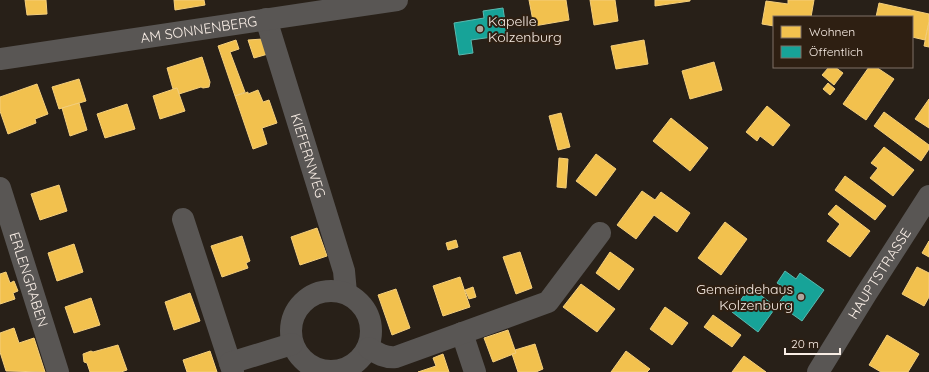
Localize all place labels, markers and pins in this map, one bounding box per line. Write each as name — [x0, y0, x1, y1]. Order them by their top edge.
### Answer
place label: Kapelle Kolzenburg — [488, 12, 562, 46]
marker: Kapelle Kolzenburg — [475, 24, 485, 34]
place label: Gemeindehaus Kolzenburg — [696, 280, 793, 314]
marker: Gemeindehaus Kolzenburg — [796, 292, 806, 302]

